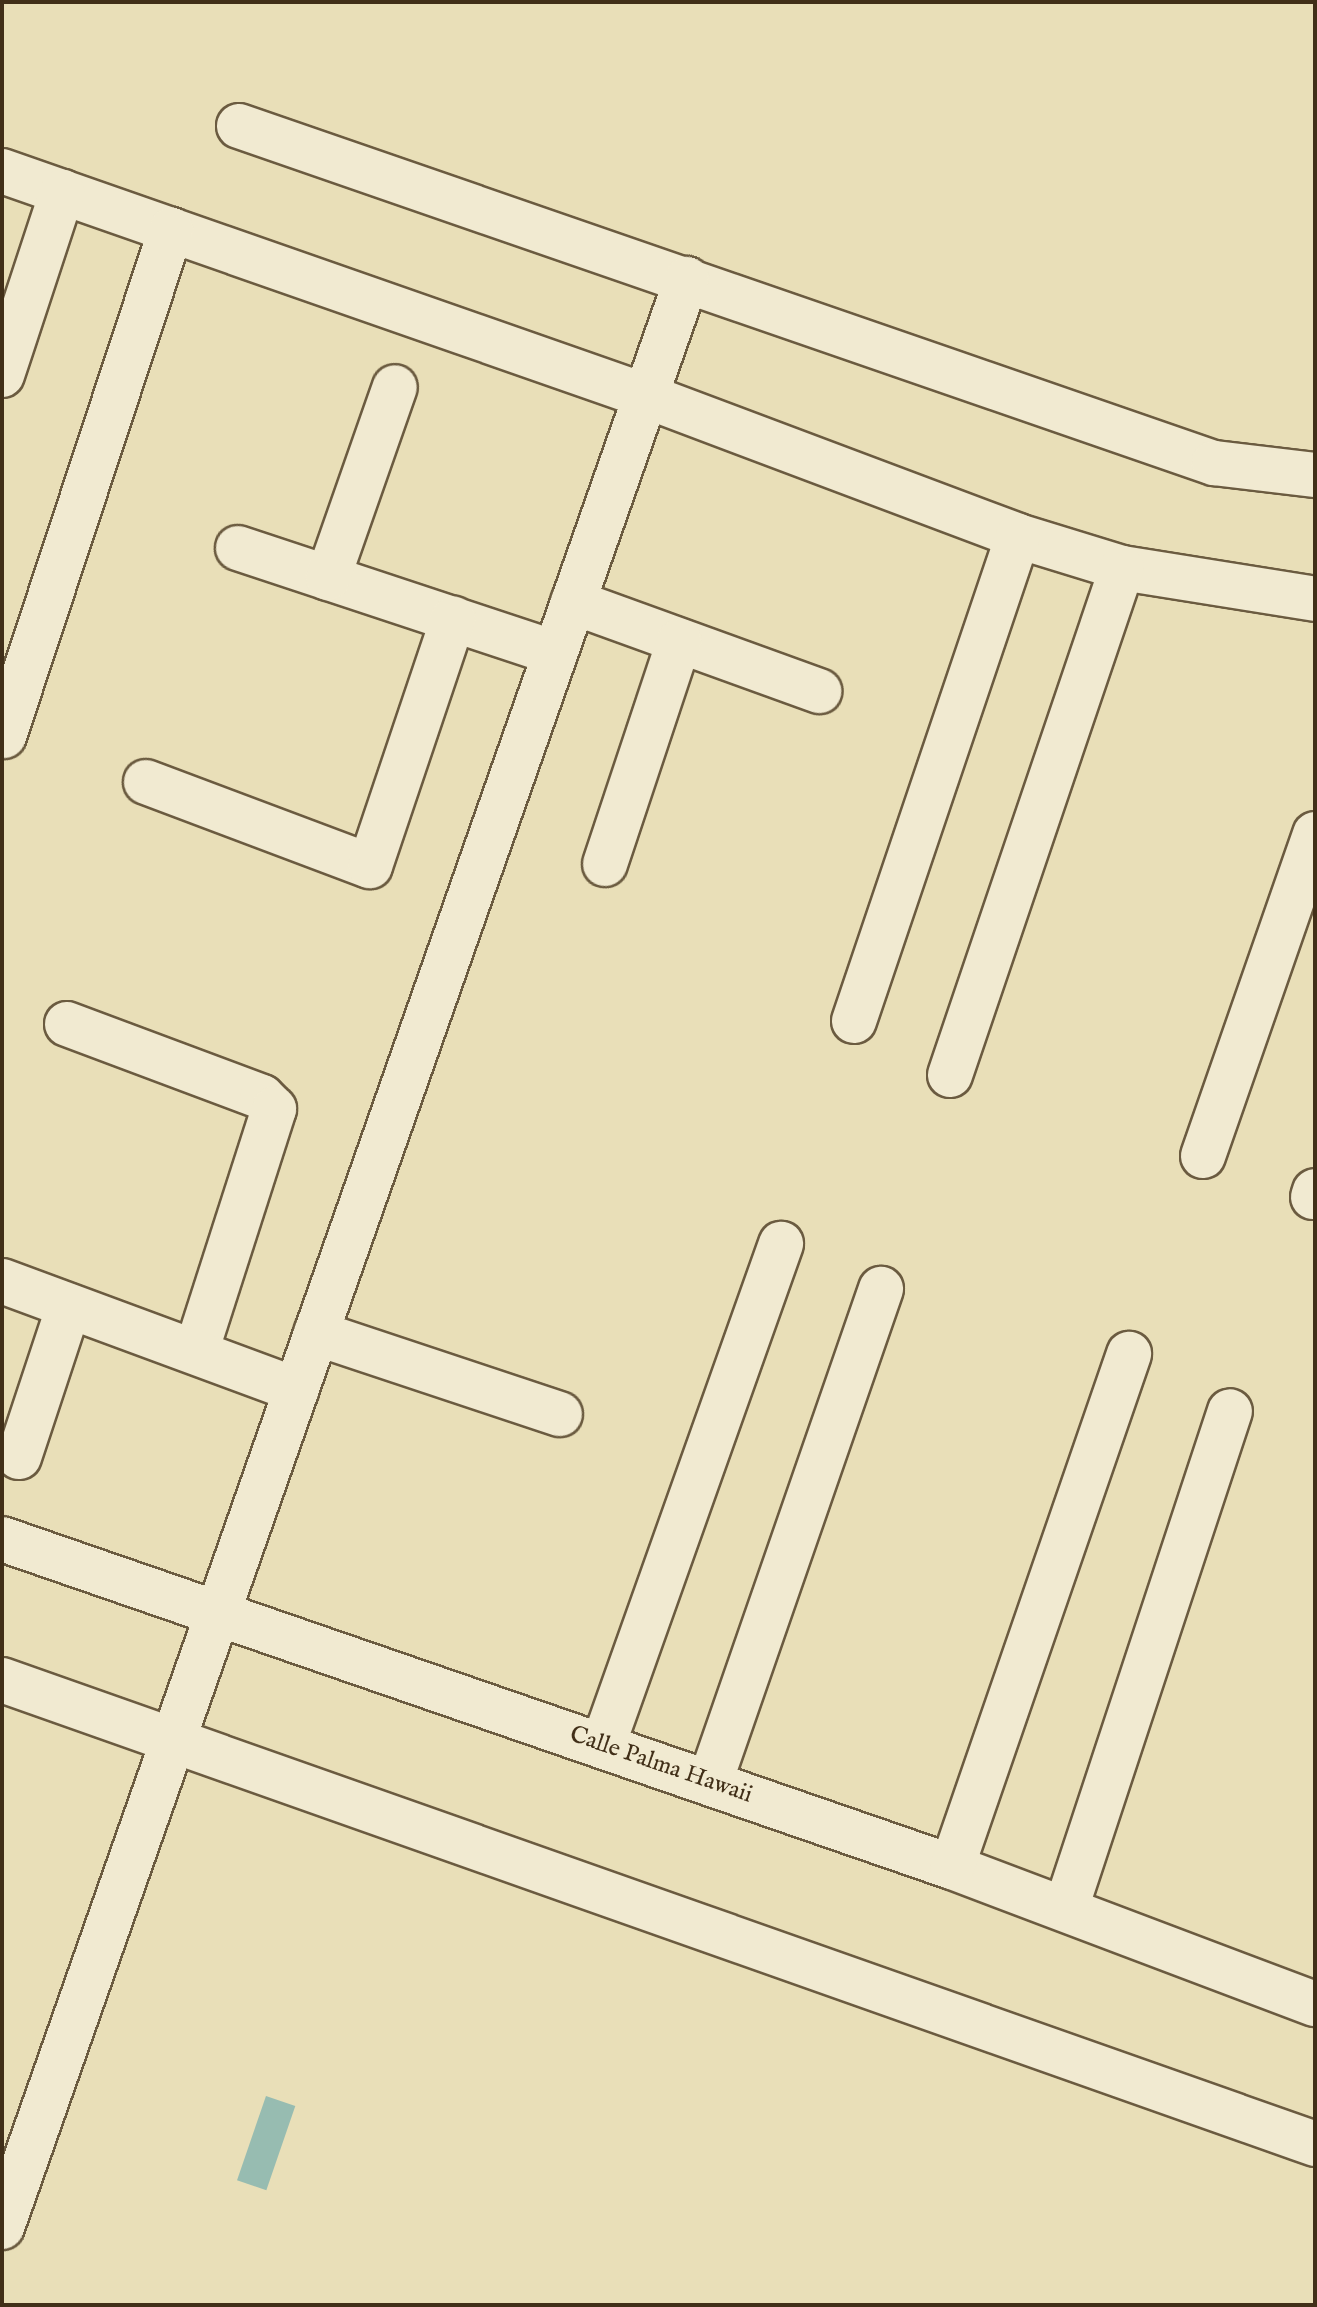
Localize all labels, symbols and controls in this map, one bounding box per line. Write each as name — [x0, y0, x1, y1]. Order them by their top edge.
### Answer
street label: Calle Palma Hawaii — [566, 1720, 756, 1810]

